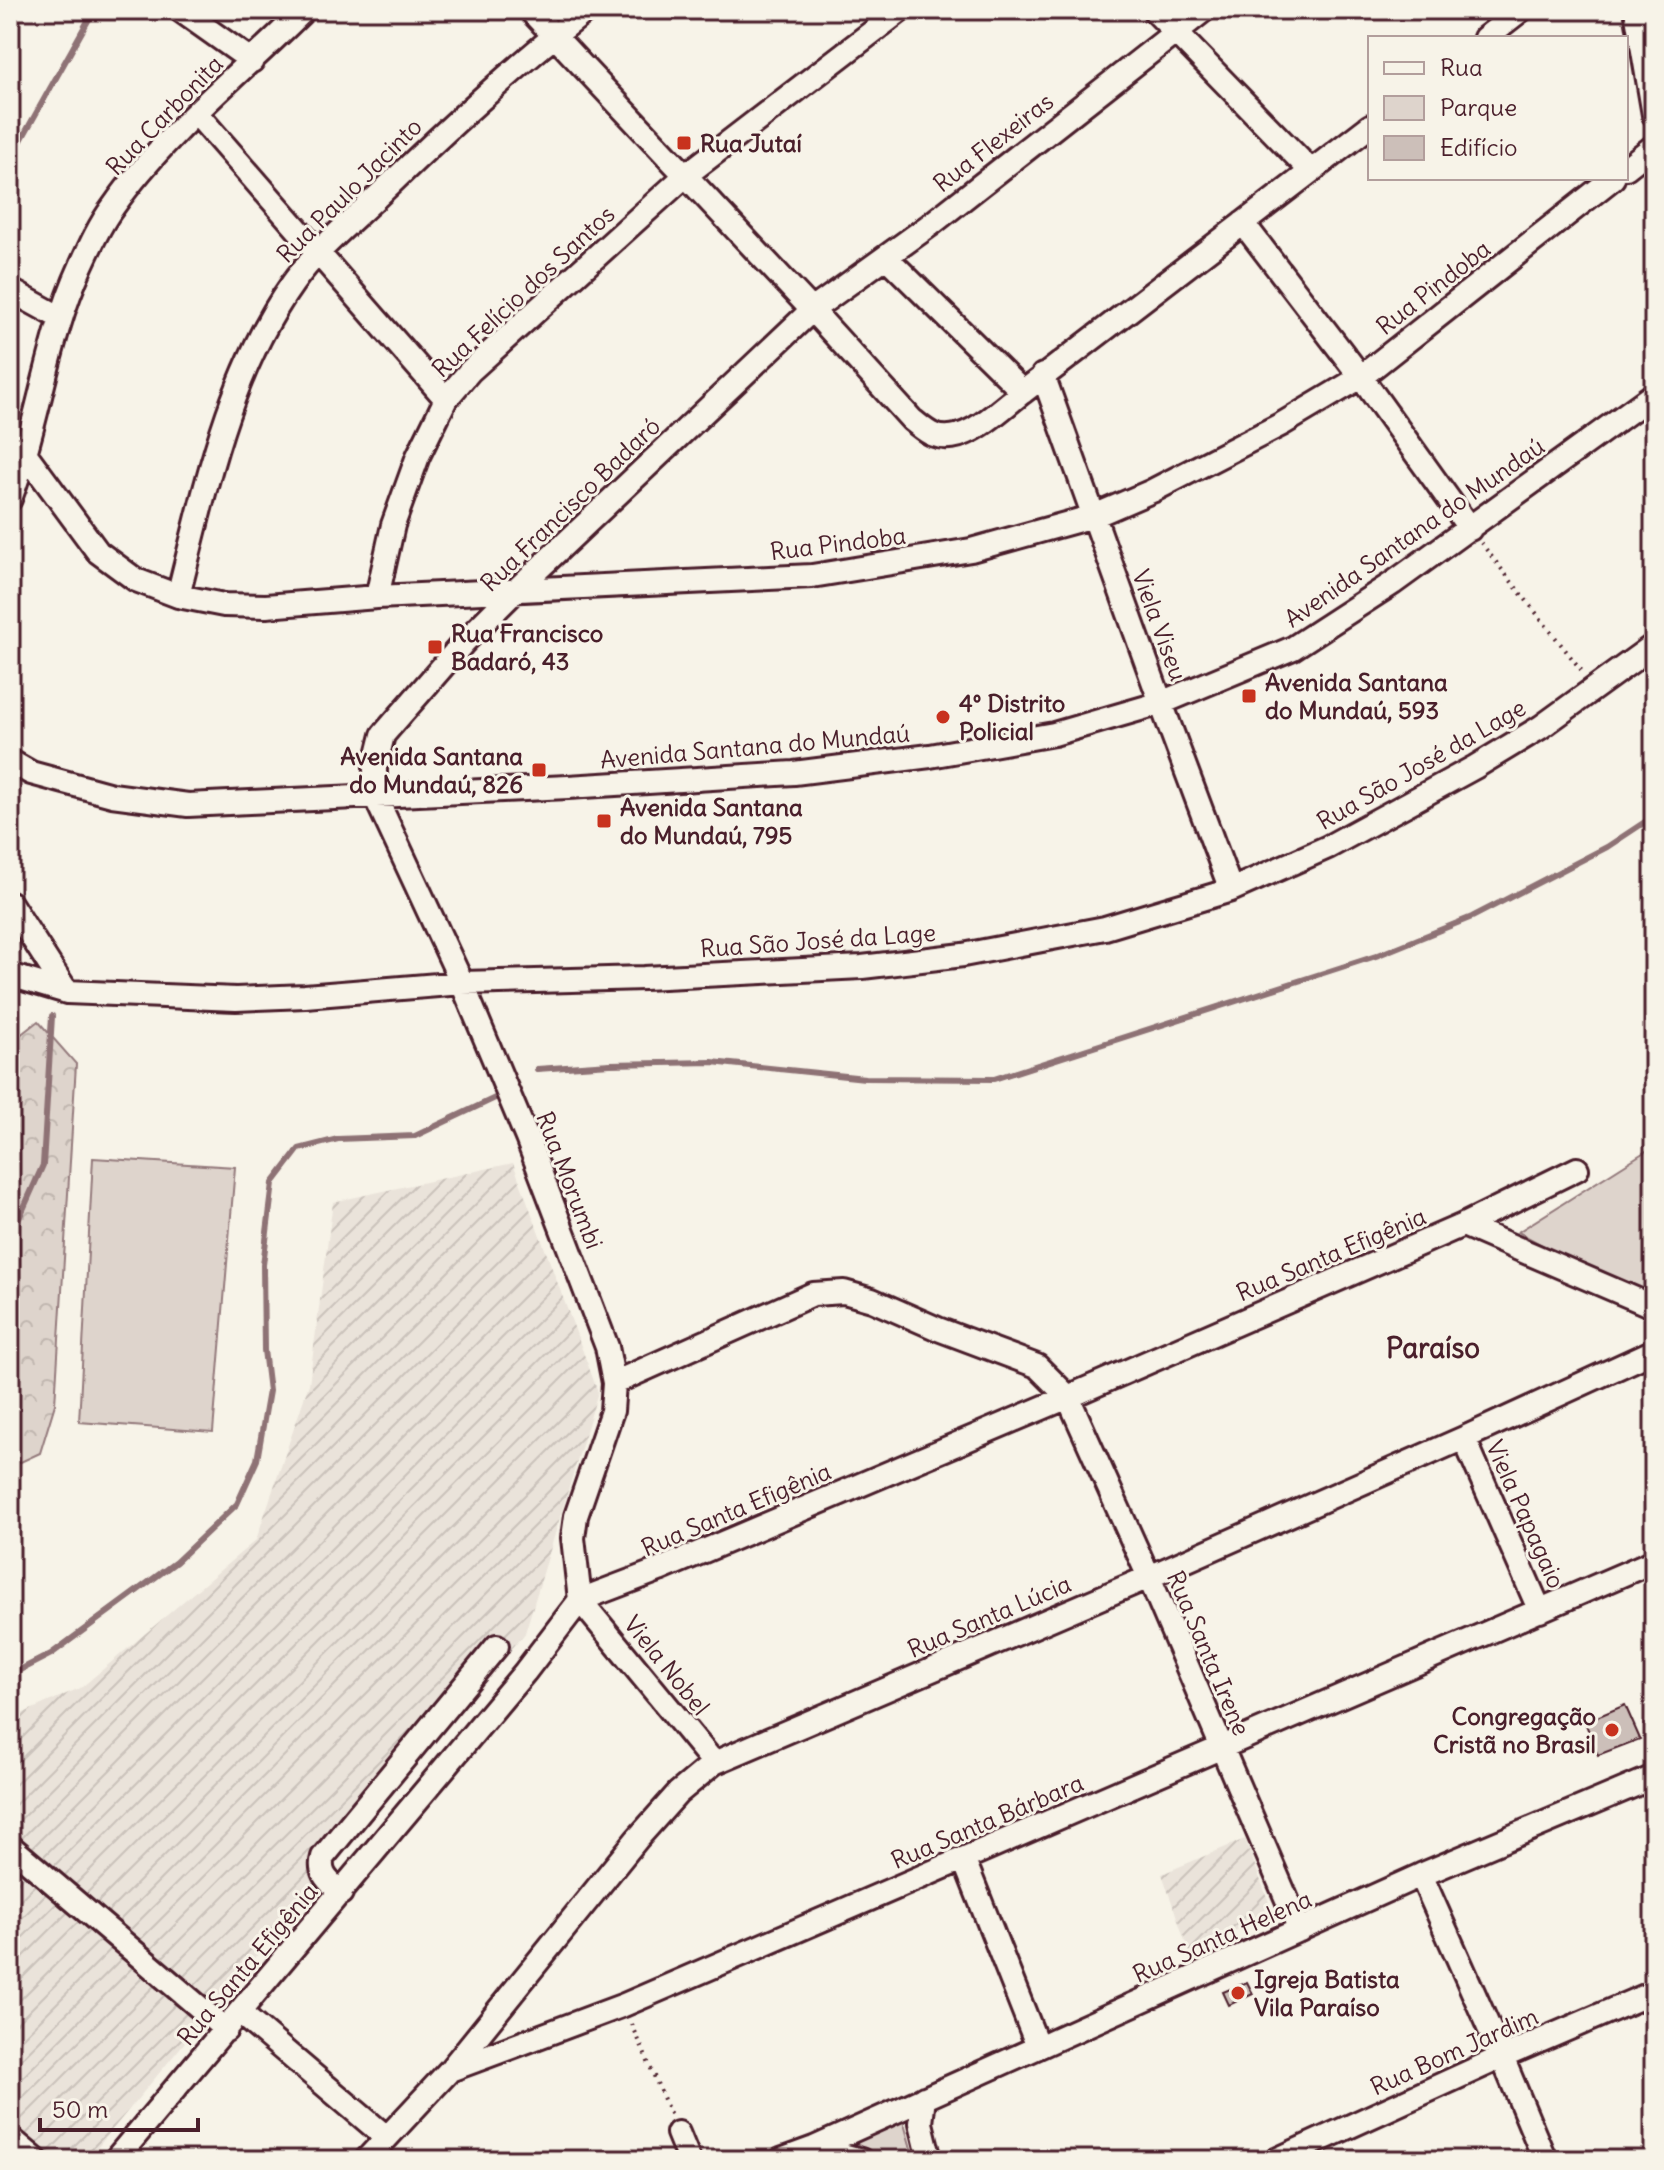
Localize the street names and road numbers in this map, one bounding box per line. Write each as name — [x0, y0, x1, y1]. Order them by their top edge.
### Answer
street label: Rua Carbonita — [99, 49, 229, 181]
street label: Rua Flexeiras — [927, 86, 1059, 198]
street label: Rua Paulo Jacinto — [270, 111, 428, 269]
street label: Rua Felício dos Santos — [425, 199, 621, 383]
street label: Rua Pindoba — [1370, 233, 1496, 341]
street label: Rua Francisco Badaró — [474, 411, 666, 597]
street label: Avenida Santana do Mundaú — [1278, 431, 1550, 633]
street label: Rua Pindoba — [768, 520, 908, 566]
street label: Viela Viseu — [1126, 565, 1194, 685]
street label: Rua São José da Lage — [1311, 692, 1531, 836]
street label: Avenida Santana do Mundaú — [599, 718, 911, 774]
street label: Rua São José da Lage — [699, 917, 937, 963]
street label: Rua Morumbi — [530, 1107, 610, 1253]
street label: Rua Santa Efigênia — [1232, 1201, 1430, 1307]
street label: Viela Papagaio — [1480, 1435, 1572, 1593]
street label: Rua Santa Efigênia — [637, 1456, 835, 1562]
street label: Rua Santa Irene — [1161, 1566, 1257, 1740]
street label: Rua Santa Lúcia — [903, 1568, 1075, 1664]
street label: Viela Nobel — [618, 1609, 716, 1721]
street label: Rua Santa Bárbara — [886, 1767, 1088, 1875]
street label: Rua Santa Efigênia — [170, 1877, 324, 2051]
street label: Rua Santa Helena — [1128, 1883, 1316, 1989]
street label: Rua Bom Jardim — [1366, 2001, 1542, 2101]

